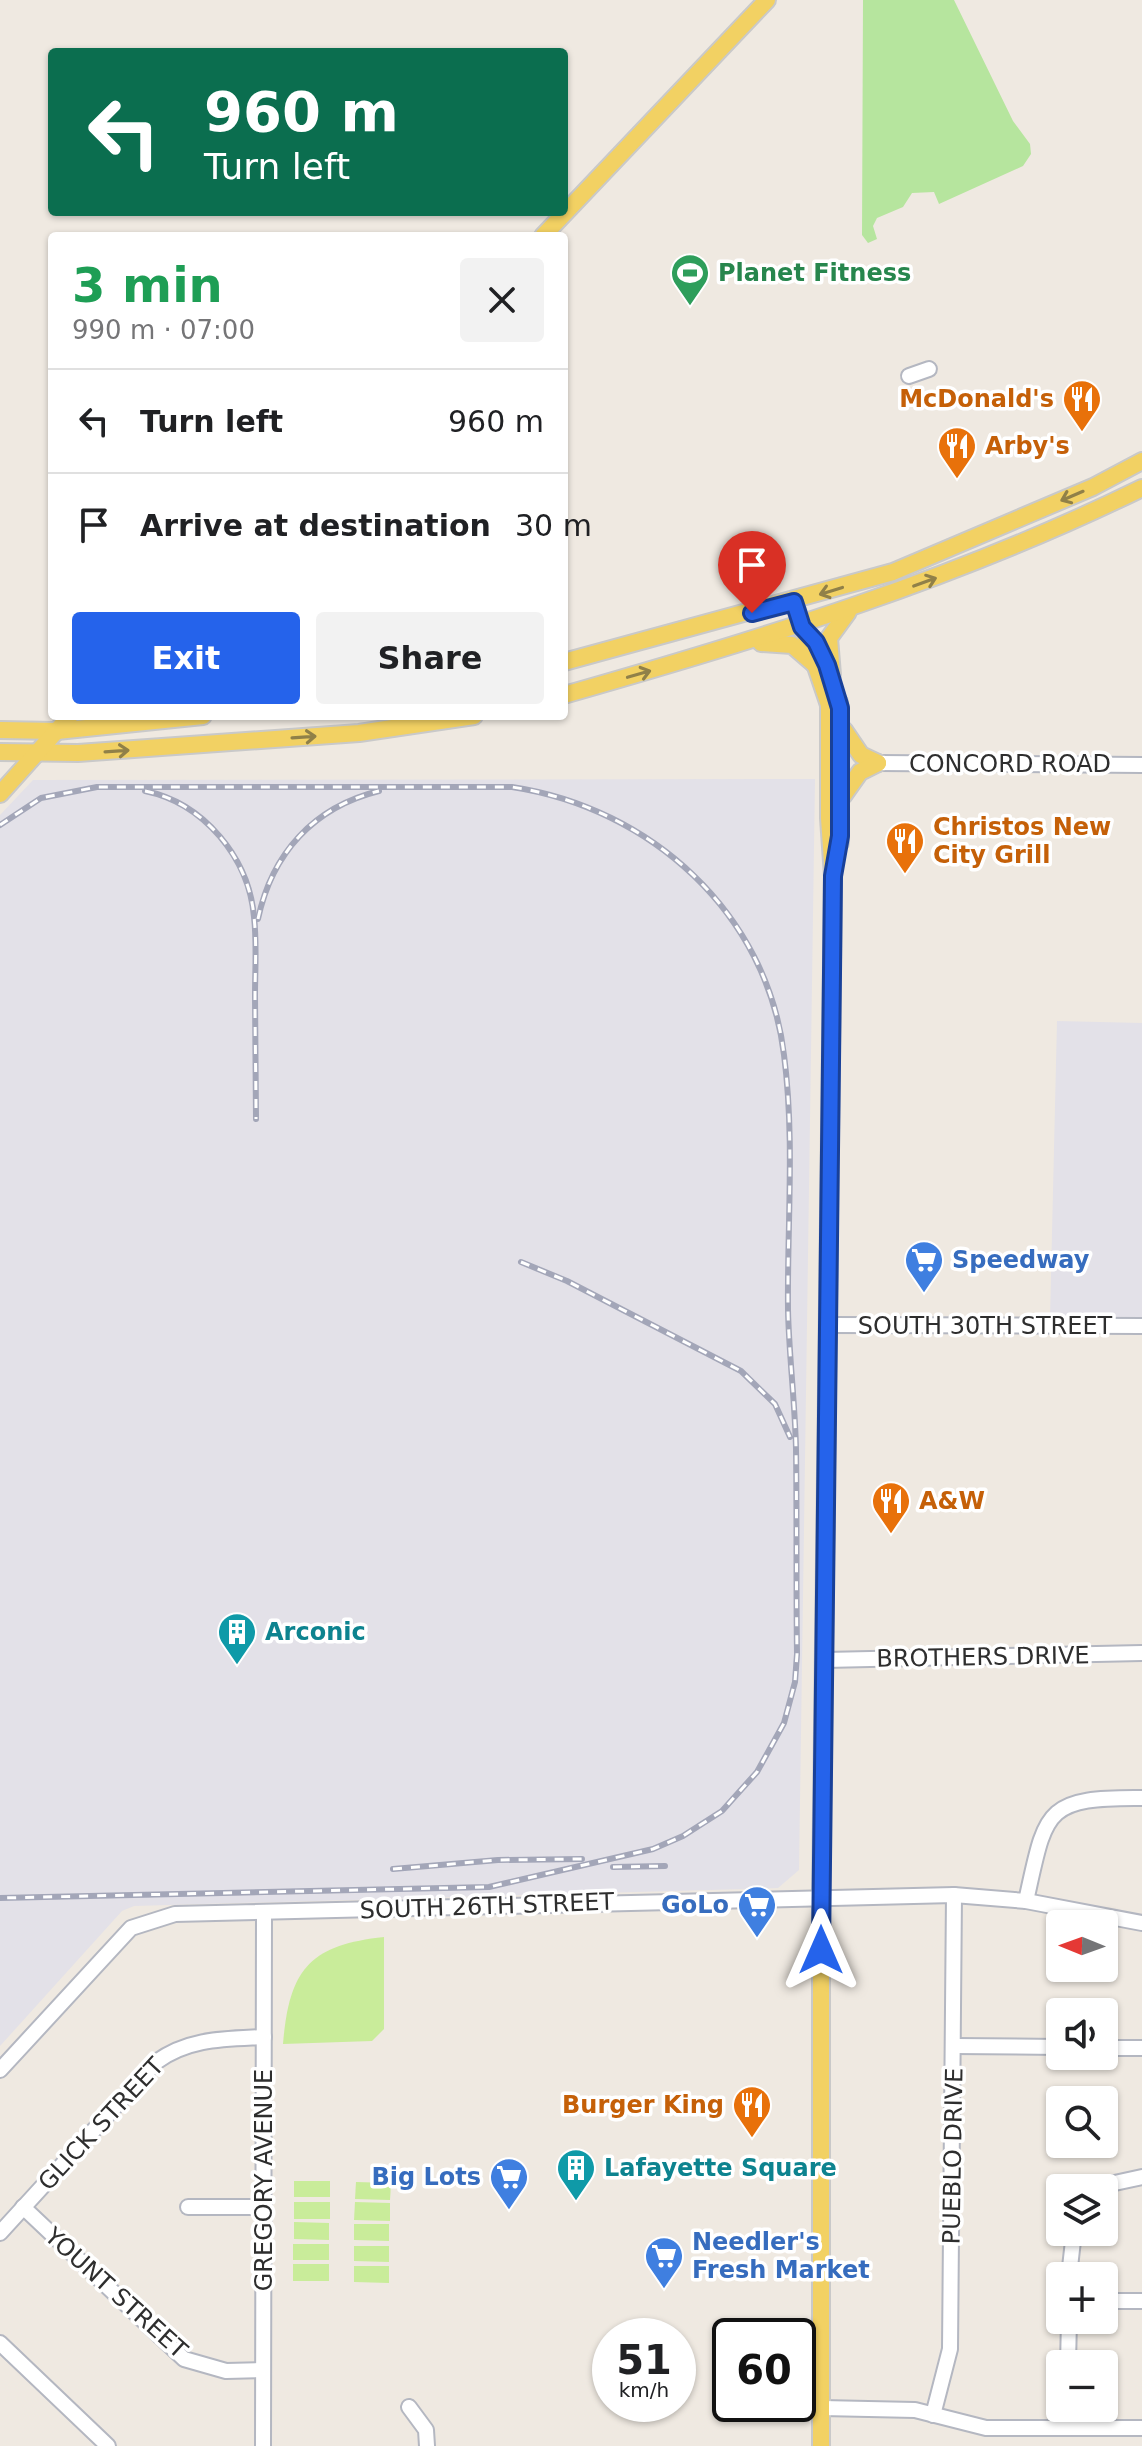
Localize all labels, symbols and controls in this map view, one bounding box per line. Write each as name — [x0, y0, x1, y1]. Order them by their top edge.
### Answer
text: 960 m — [204, 79, 399, 144]
icon: left — [72, 80, 176, 184]
text: Turn left — [204, 146, 350, 187]
sports icon: Planet Fitness — [669, 252, 711, 307]
text: 3 min — [72, 257, 223, 313]
button: close — [460, 258, 544, 342]
place label: Planet Fitness — [718, 259, 911, 287]
text: 990 m · 07:00 — [72, 315, 255, 345]
restaurant icon: McDonald's — [1061, 378, 1103, 433]
place label: McDonald's — [899, 385, 1054, 413]
icon: left — [72, 399, 116, 443]
text: Turn left — [140, 404, 283, 439]
text: 960 m — [448, 404, 544, 439]
restaurant icon: Arby's — [936, 425, 978, 480]
place label: Arby's — [985, 432, 1070, 460]
one-way arrow — [1060, 490, 1085, 505]
icon: arrive — [72, 503, 116, 547]
text: Arrive at destination — [140, 508, 491, 543]
text: 30 m — [515, 508, 592, 543]
pin — [718, 531, 786, 613]
icon: arrive — [730, 543, 774, 587]
one-way arrow — [913, 573, 938, 588]
one-way arrow — [818, 584, 844, 599]
button: Exit — [72, 612, 300, 704]
button: Share — [316, 612, 544, 704]
one-way arrow — [626, 666, 652, 681]
one-way arrow — [291, 729, 317, 744]
one-way arrow — [103, 743, 130, 758]
street label: CONCORD ROAD — [909, 750, 1111, 778]
place label: Christos New City Grill — [933, 813, 1111, 869]
restaurant icon: Christos New City Grill — [884, 820, 926, 875]
supermarket icon: Speedway — [903, 1239, 945, 1294]
place label: Speedway — [952, 1246, 1090, 1274]
street label: SOUTH 30TH STREET — [858, 1312, 1113, 1340]
restaurant icon: A&W — [870, 1480, 912, 1535]
place label: A&W — [919, 1487, 985, 1515]
building icon: Arconic — [216, 1611, 258, 1666]
place label: Arconic — [265, 1618, 366, 1646]
street label: BROTHERS DRIVE — [876, 1641, 1090, 1673]
supermarket icon: GoLo — [736, 1884, 778, 1939]
street label: SOUTH 26TH STREET — [359, 1888, 615, 1924]
place label: GoLo — [661, 1891, 729, 1919]
position arrow — [779, 1908, 863, 1992]
north arrow — [1046, 1910, 1118, 1982]
map controls — [1046, 1910, 1118, 2422]
button: sound — [1046, 1998, 1118, 2070]
street label: GLICK STREET — [33, 2052, 170, 2196]
street label: PUEBLO DRIVE — [937, 2068, 969, 2244]
street label: GREGORY AVENUE — [250, 2069, 278, 2291]
restaurant icon: Burger King — [731, 2084, 773, 2139]
button: search — [1046, 2086, 1118, 2158]
place label: Burger King — [562, 2091, 724, 2119]
building icon: Lafayette Square — [555, 2147, 597, 2202]
place label: Lafayette Square — [604, 2154, 837, 2182]
supermarket icon: Big Lots — [488, 2156, 530, 2211]
place label: Big Lots — [371, 2163, 481, 2191]
button: layers — [1046, 2174, 1118, 2246]
street label: YOUNT STREET — [38, 2221, 193, 2364]
place label: Needler's Fresh Market — [692, 2228, 870, 2284]
supermarket icon: Needler's Fresh Market — [643, 2235, 685, 2290]
button: + — [1046, 2262, 1118, 2334]
speed limit sign: 60 — [712, 2318, 816, 2422]
text: 51 — [616, 2337, 672, 2383]
button: − — [1046, 2350, 1118, 2422]
text: km/h — [619, 2378, 669, 2402]

